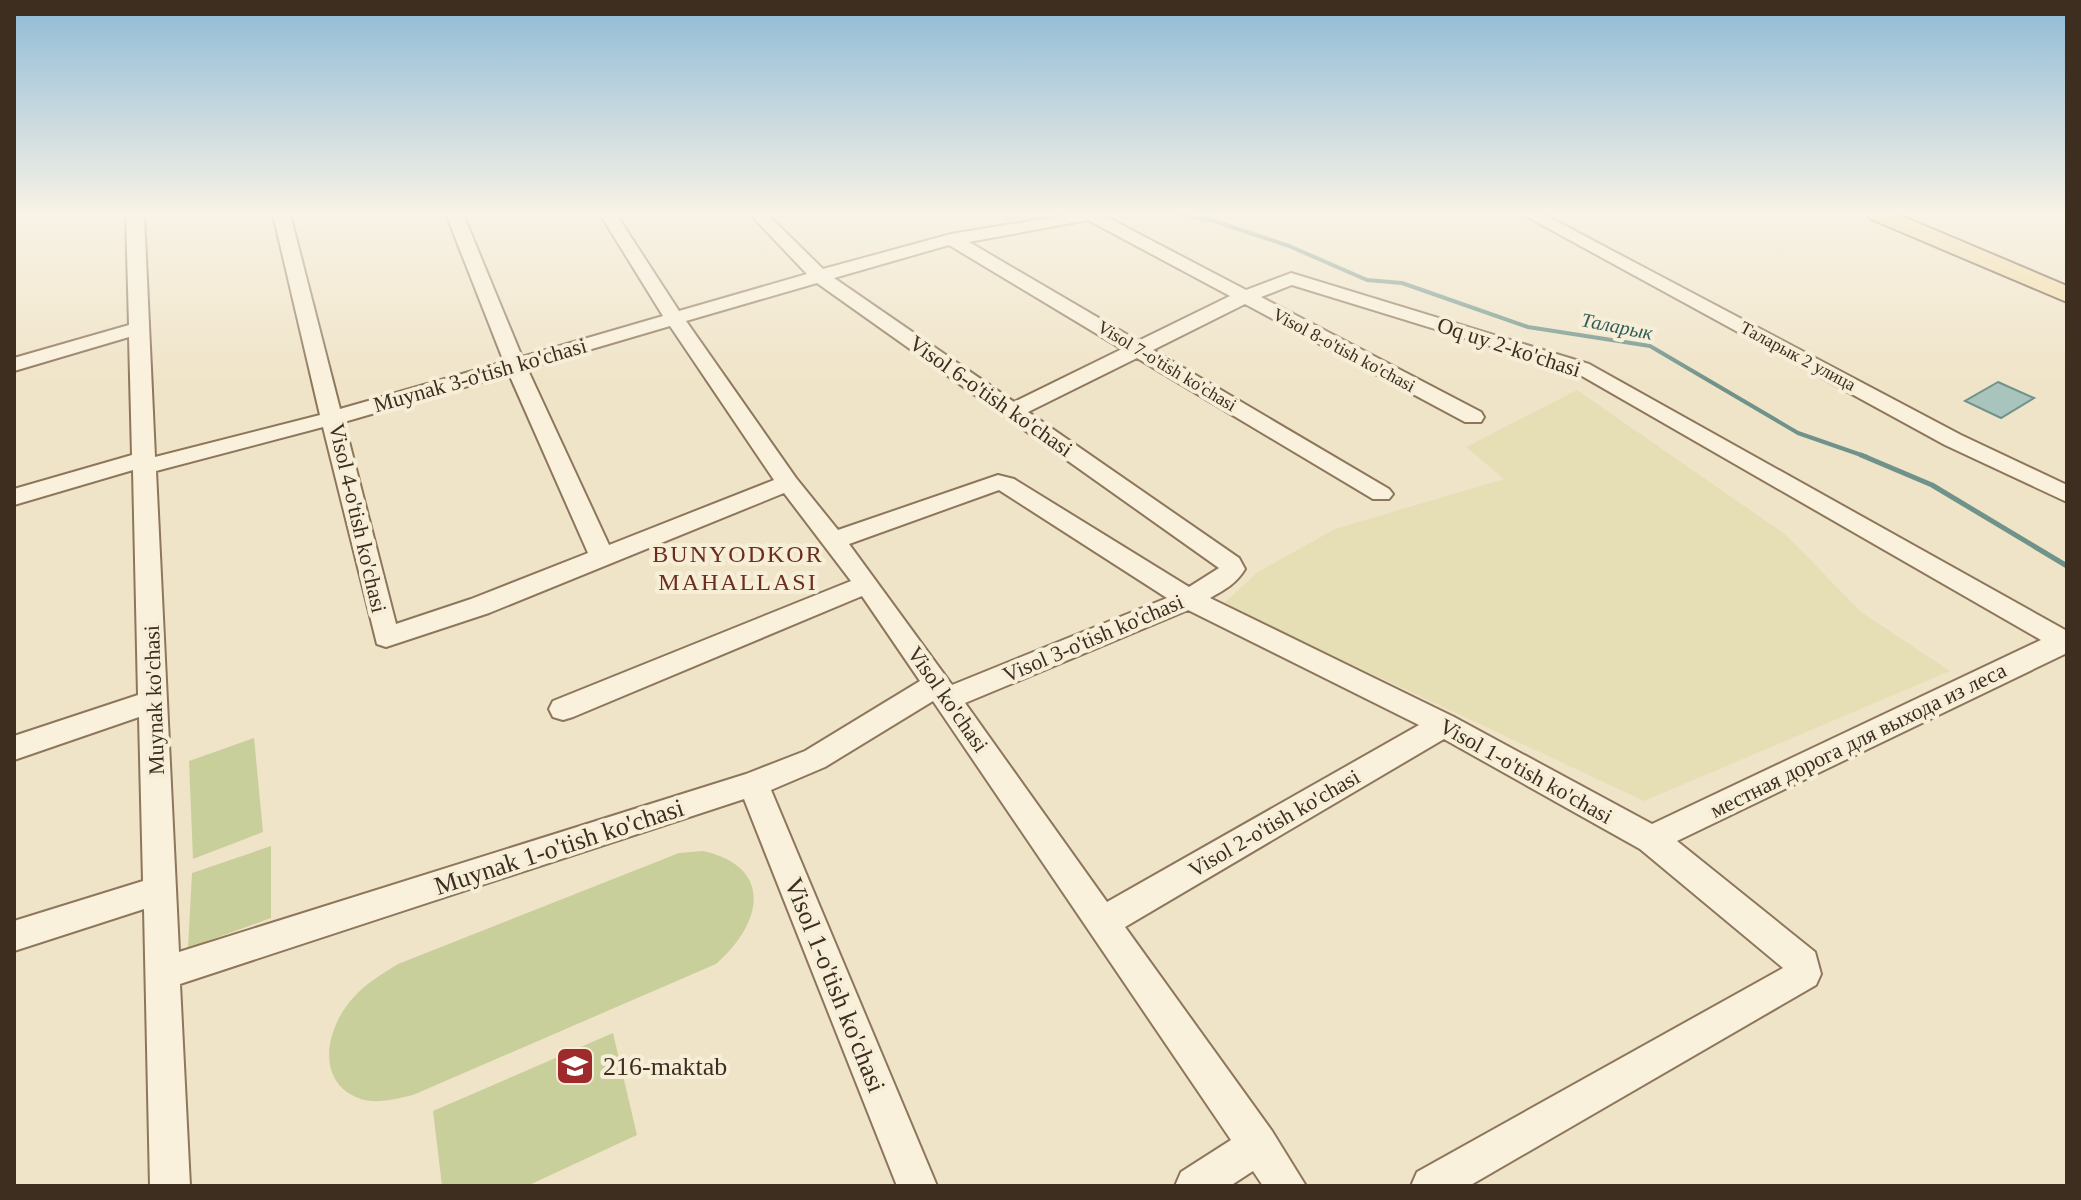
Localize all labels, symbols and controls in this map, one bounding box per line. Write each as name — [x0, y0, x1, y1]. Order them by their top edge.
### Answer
street label: Visol 8-o'tish ko'chasi — [1269, 304, 1419, 396]
water label: Таларык — [1579, 308, 1655, 345]
street label: Oq uy 2-ko'chasi — [1434, 312, 1584, 382]
street label: Visol 7-o'tish ko'chasi — [1094, 317, 1240, 415]
street label: Таларык 2 улица — [1737, 317, 1859, 395]
street label: Visol 6-o'tish ko'chasi — [905, 330, 1077, 462]
street label: Muynak 3-o'tish ko'chasi — [371, 333, 589, 417]
street label: Visol 4-o'tish ko'chasi — [324, 421, 392, 615]
district label: BUNYODKOR MAHALLASI — [652, 541, 824, 595]
street label: Visol 3-o'tish ko'chasi — [999, 589, 1187, 687]
street label: Muynak ko'chasi — [139, 625, 169, 775]
street label: Visol ko'chasi — [902, 641, 994, 757]
street label: местная дорога для выхода из леса — [1706, 657, 2010, 823]
street label: Visol 1-o'tish ko'chasi — [1435, 713, 1617, 829]
street label: Visol 2-o'tish ko'chasi — [1184, 764, 1364, 882]
street label: Muynak 1-o'tish ko'chasi — [431, 793, 687, 901]
street label: Visol 1-o'tish ko'chasi — [779, 873, 891, 1097]
school or university icon: 216-maktab — [554, 1045, 596, 1087]
place label: 216-maktab — [603, 1052, 727, 1081]

